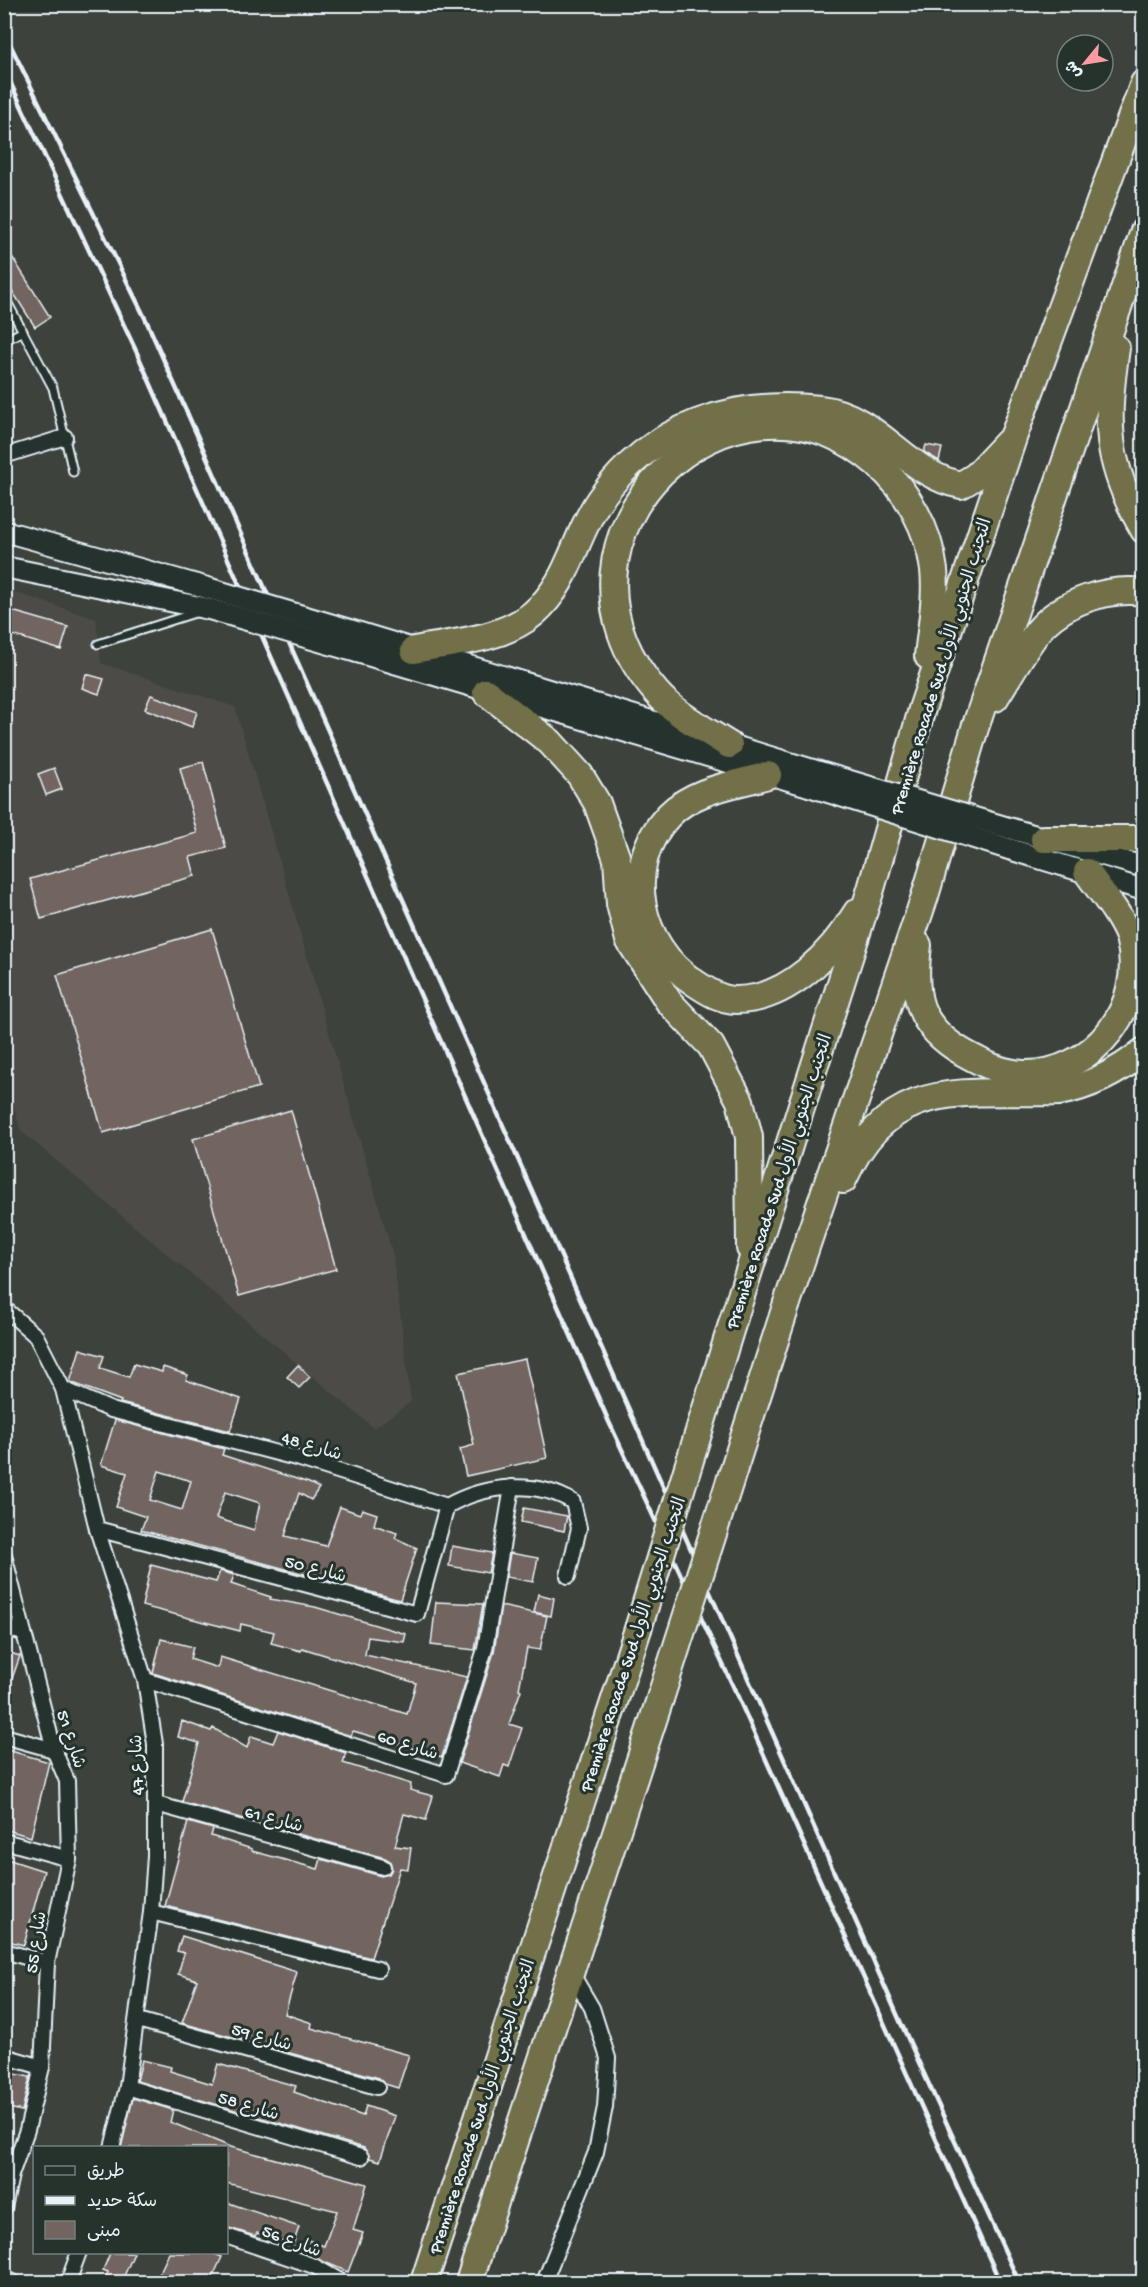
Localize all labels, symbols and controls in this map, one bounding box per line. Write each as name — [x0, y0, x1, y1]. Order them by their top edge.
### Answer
north arrow — [1055, 33, 1115, 93]
text: ش — [1062, 56, 1088, 81]
street label: Première Rocade Sud التجنب الجنوبي الأول — [883, 515, 1000, 819]
street label: Première Rocade Sud التجنب الجنوبي الأول — [719, 1030, 841, 1334]
street label: شارع 48 — [279, 1428, 344, 1466]
street label: Première Rocade Sud التجنب الجنوبي الأول — [573, 1493, 695, 1797]
street label: شارع 50 — [282, 1552, 348, 1589]
street label: شارع 51 — [50, 1708, 89, 1772]
street label: شارع 60 — [374, 1727, 440, 1766]
street label: شارع 47 — [127, 1734, 150, 1796]
street label: شارع 61 — [242, 1803, 305, 1838]
street label: شارع 55 — [22, 1910, 53, 1975]
street label: Première Rocade Sud التجنب الجنوبي الأول — [422, 1955, 544, 2259]
street label: شارع 59 — [229, 2020, 294, 2057]
street label: شارع 58 — [215, 2088, 281, 2127]
legend — [33, 2146, 228, 2254]
text: طريق — [87, 2162, 125, 2183]
text: سكة حديد — [87, 2192, 157, 2213]
street label: شارع 56 — [258, 2221, 324, 2263]
text: مبنى — [87, 2222, 121, 2243]

